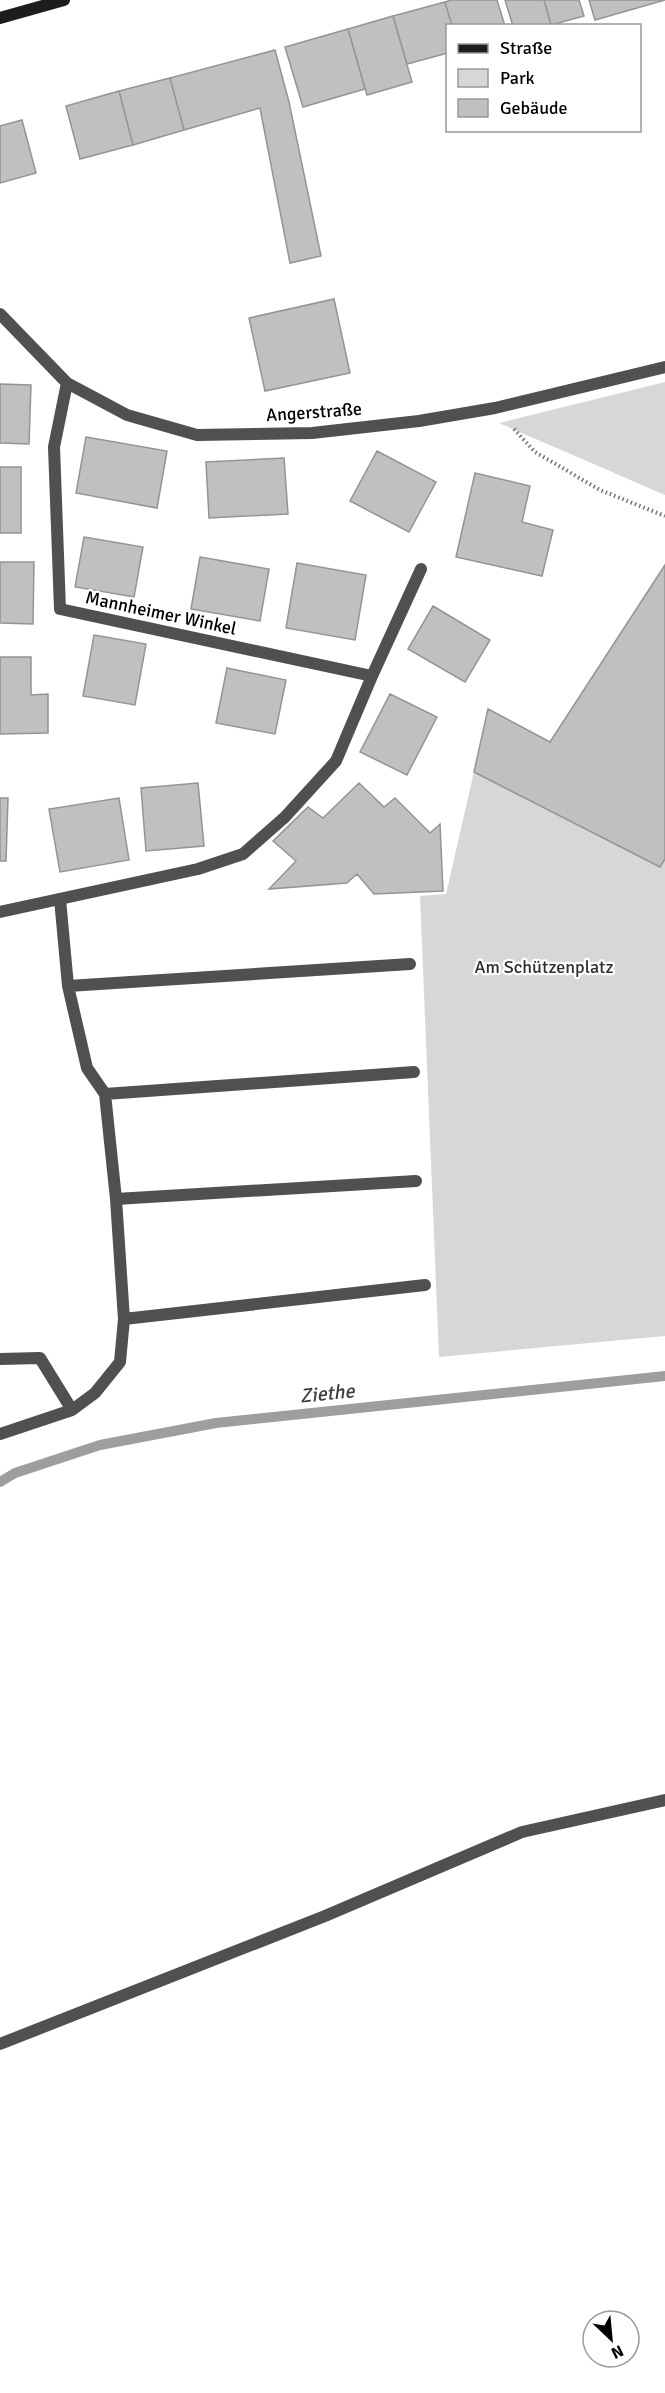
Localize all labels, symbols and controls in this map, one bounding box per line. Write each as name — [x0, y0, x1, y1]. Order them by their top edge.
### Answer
legend — [446, 24, 641, 132]
text: Straße — [500, 37, 552, 59]
text: Park — [500, 67, 535, 89]
text: Gebäude — [500, 97, 568, 119]
street label: Angerstraße — [265, 398, 363, 426]
street label: Mannheimer Winkel — [83, 586, 239, 640]
park label: Am Schützenplatz — [474, 956, 614, 978]
water label: Ziethe — [299, 1378, 356, 1409]
north arrow — [581, 2309, 641, 2369]
text: N — [608, 2340, 627, 2363]

